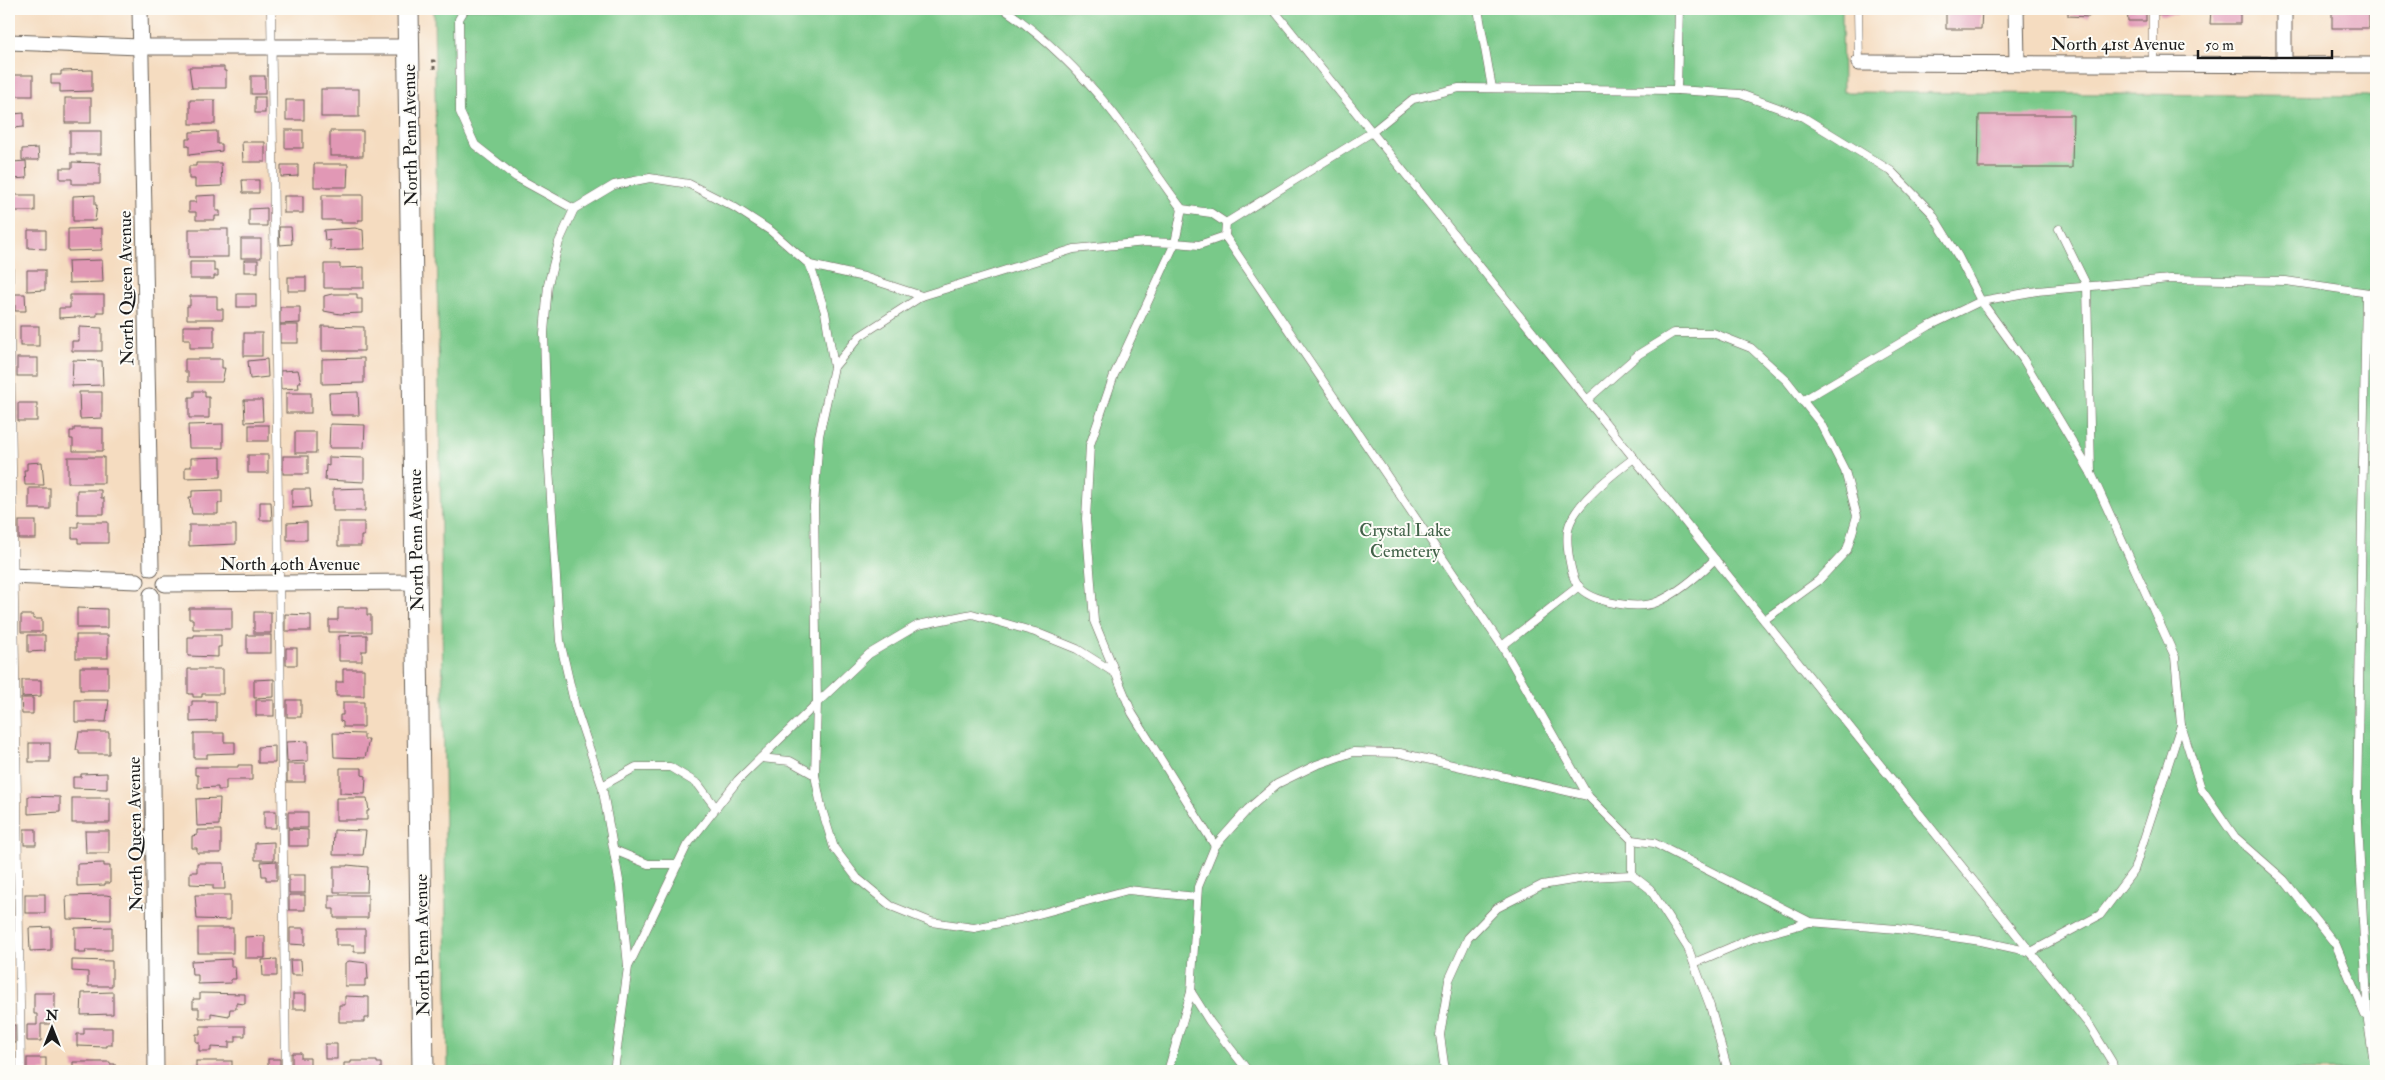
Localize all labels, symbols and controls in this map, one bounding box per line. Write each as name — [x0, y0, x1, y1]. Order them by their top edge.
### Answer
scale bar — [2198, 28, 2331, 60]
street label: North 41st Avenue — [2051, 33, 2186, 56]
text: 50 m — [2205, 36, 2234, 55]
street label: North Penn Avenue — [398, 63, 423, 206]
street label: North Queen Avenue — [114, 210, 139, 366]
street label: North Penn Avenue — [404, 468, 429, 611]
park label: Crystal Lake Cemetery — [1359, 519, 1451, 563]
street label: North 40th Avenue — [220, 553, 361, 576]
street label: North Queen Avenue — [123, 756, 148, 912]
street label: North Penn Avenue — [410, 873, 435, 1016]
north arrow — [28, 1002, 78, 1052]
text: N — [45, 1007, 59, 1024]

